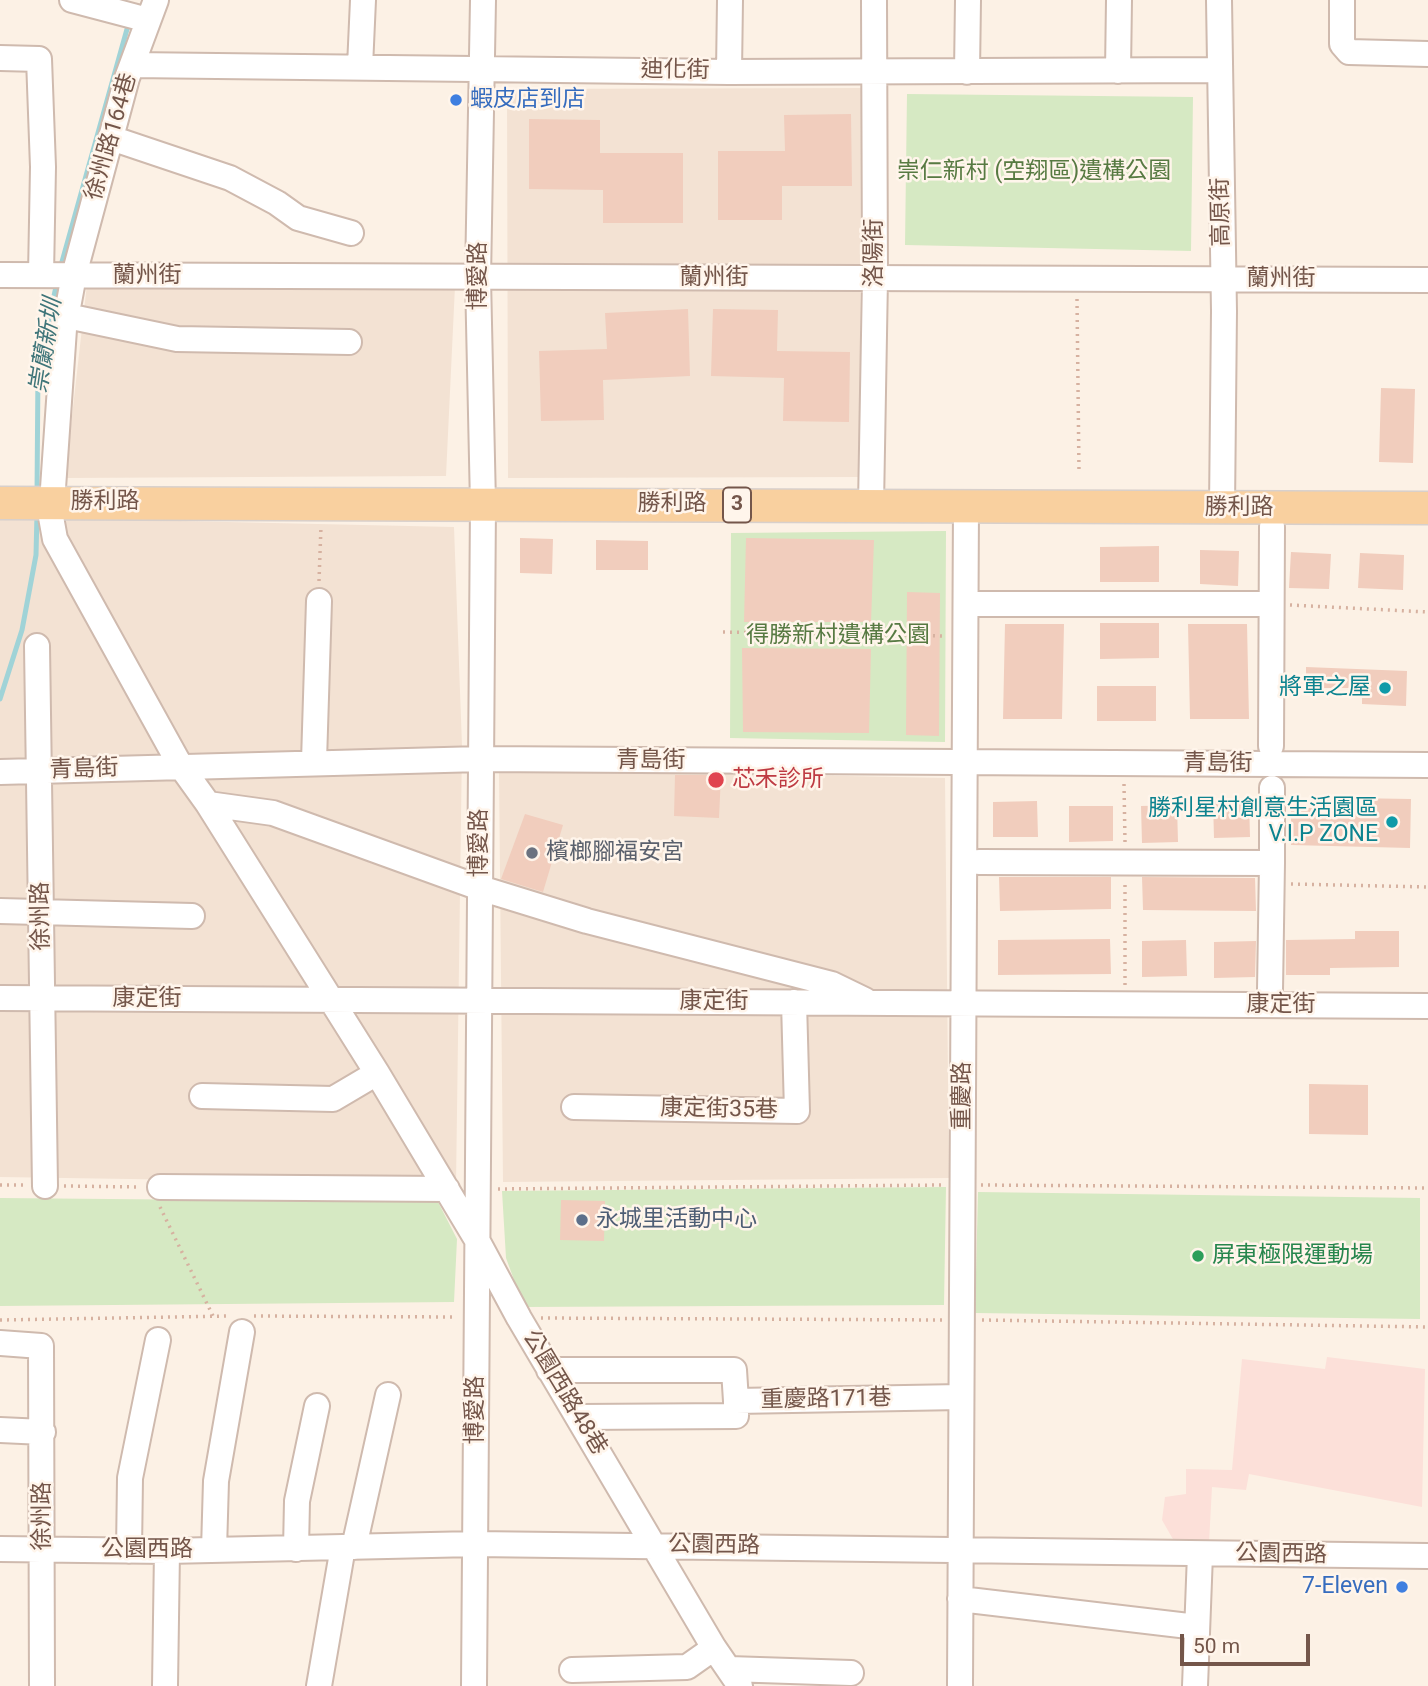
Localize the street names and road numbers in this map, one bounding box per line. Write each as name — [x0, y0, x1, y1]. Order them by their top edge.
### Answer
street label: 迪化街 — [640, 57, 710, 85]
street label: 徐州路164巷 — [81, 70, 143, 204]
street label: 高原街 — [1208, 177, 1236, 247]
street label: 洛陽街 — [861, 219, 889, 287]
street label: 博愛路 — [465, 242, 493, 310]
street label: 蘭州街 — [113, 262, 181, 290]
street label: 蘭州街 — [680, 264, 748, 292]
street label: 蘭州街 — [1247, 265, 1315, 293]
street label: 勝利路 — [71, 488, 139, 516]
road number: 3 — [723, 488, 751, 522]
street label: 勝利路 — [638, 490, 706, 518]
street label: 勝利路 — [1205, 494, 1273, 522]
street label: 青島街 — [617, 747, 685, 775]
street label: 青島街 — [1184, 750, 1252, 778]
street label: 青島街 — [49, 755, 119, 785]
street label: 博愛路 — [466, 809, 494, 877]
street label: 徐州路 — [28, 881, 56, 951]
street label: 康定街 — [113, 985, 181, 1013]
street label: 康定街 — [680, 988, 748, 1016]
street label: 康定街 — [1247, 991, 1315, 1019]
street label: 重慶路 — [949, 1062, 977, 1130]
street label: 康定街35巷 — [660, 1095, 778, 1125]
street label: 公園西路48巷 — [516, 1326, 612, 1460]
street label: 博愛路 — [462, 1376, 490, 1444]
street label: 重慶路171巷 — [760, 1385, 892, 1415]
street label: 徐州路 — [29, 1482, 57, 1550]
street label: 公園西路 — [668, 1531, 760, 1561]
street label: 公園西路 — [101, 1536, 193, 1564]
street label: 公園西路 — [1235, 1540, 1327, 1570]

